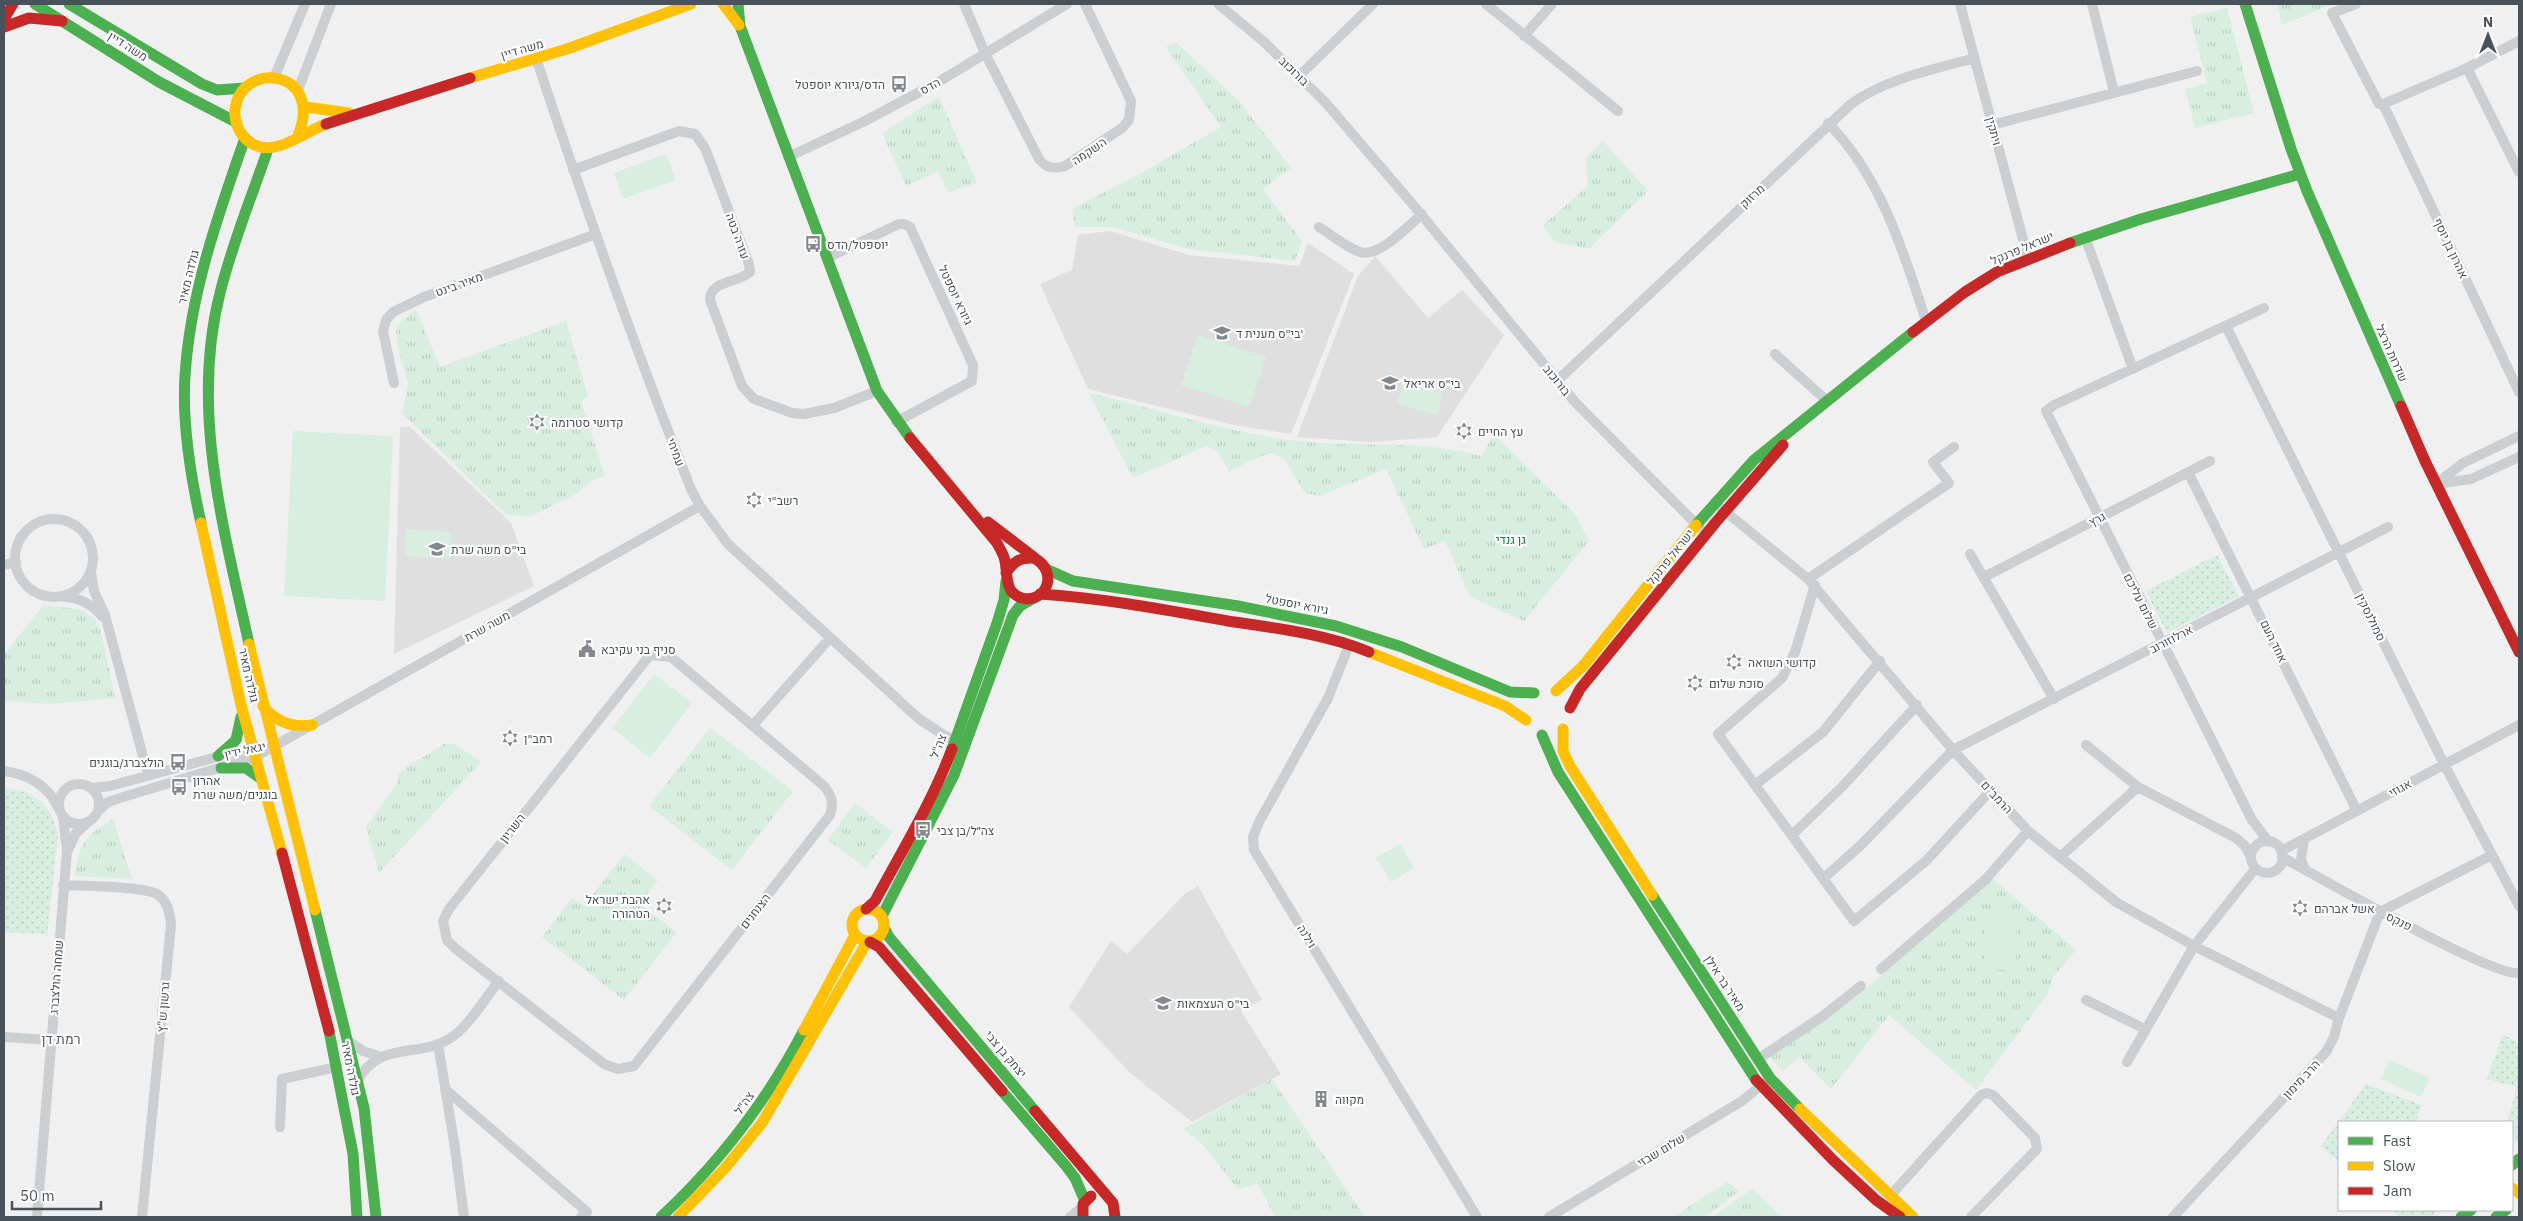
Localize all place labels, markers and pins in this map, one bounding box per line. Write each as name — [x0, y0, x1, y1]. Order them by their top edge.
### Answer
bus stop icon: הדס/גיורא יוספטל — [889, 74, 909, 94]
place label: הדס/גיורא יוספטל — [795, 77, 885, 92]
bus stop icon: יוספטל/הדס — [803, 234, 823, 254]
place label: יוספטל/הדס — [827, 237, 888, 252]
school or university icon: בי"ס מענית ד' — [1212, 323, 1232, 343]
place label: בי"ס מענית ד' — [1236, 326, 1303, 341]
school or university icon: בי"ס אריאל — [1380, 373, 1400, 393]
place label: בי"ס אריאל — [1404, 376, 1461, 391]
synagogue icon: קדושי סטרומה — [527, 412, 547, 432]
place label: קדושי סטרומה — [551, 415, 623, 430]
synagogue icon: עץ החיים — [1454, 421, 1474, 441]
place label: עץ החיים — [1478, 424, 1523, 439]
synagogue icon: רשב"י — [744, 490, 764, 510]
place label: רשב"י — [768, 493, 798, 508]
school or university icon: בי"ס משה שרת — [427, 539, 447, 559]
place label: בי"ס משה שרת — [451, 542, 527, 557]
public building icon: סניף בני עקיבא — [577, 639, 597, 659]
place label: סניף בני עקיבא — [601, 642, 676, 657]
synagogue icon: קדושי השואה — [1724, 652, 1744, 672]
place label: קדושי השואה — [1748, 655, 1816, 670]
synagogue icon: סוכת שלום — [1685, 673, 1705, 693]
place label: סוכת שלום — [1709, 676, 1764, 691]
synagogue icon: רמב"ן — [500, 728, 520, 748]
place label: רמב"ן — [524, 731, 552, 746]
bus stop icon: הולצברג/בוגנים — [168, 752, 188, 772]
place label: הולצברג/בוגנים — [89, 755, 164, 770]
place label: אהרון בוגנים/משה שרת — [193, 773, 278, 802]
bus stop icon: אהרון בוגנים/משה שרת — [169, 777, 189, 797]
bus stop icon: צה״ל/בן צבי — [913, 820, 933, 840]
place label: צה״ל/בן צבי — [937, 823, 995, 838]
place label: אהבת ישראל הטהורה — [586, 892, 650, 921]
synagogue icon: אהבת ישראל הטהורה — [654, 896, 674, 916]
synagogue icon: אשל אברהם — [2290, 898, 2310, 918]
place label: אשל אברהם — [2314, 901, 2375, 916]
school or university icon: בי"ס העצמאות — [1153, 993, 1173, 1013]
place label: בי"ס העצמאות — [1177, 996, 1250, 1011]
building icon: מקווה — [1311, 1089, 1331, 1109]
place label: מקווה — [1335, 1092, 1364, 1107]

